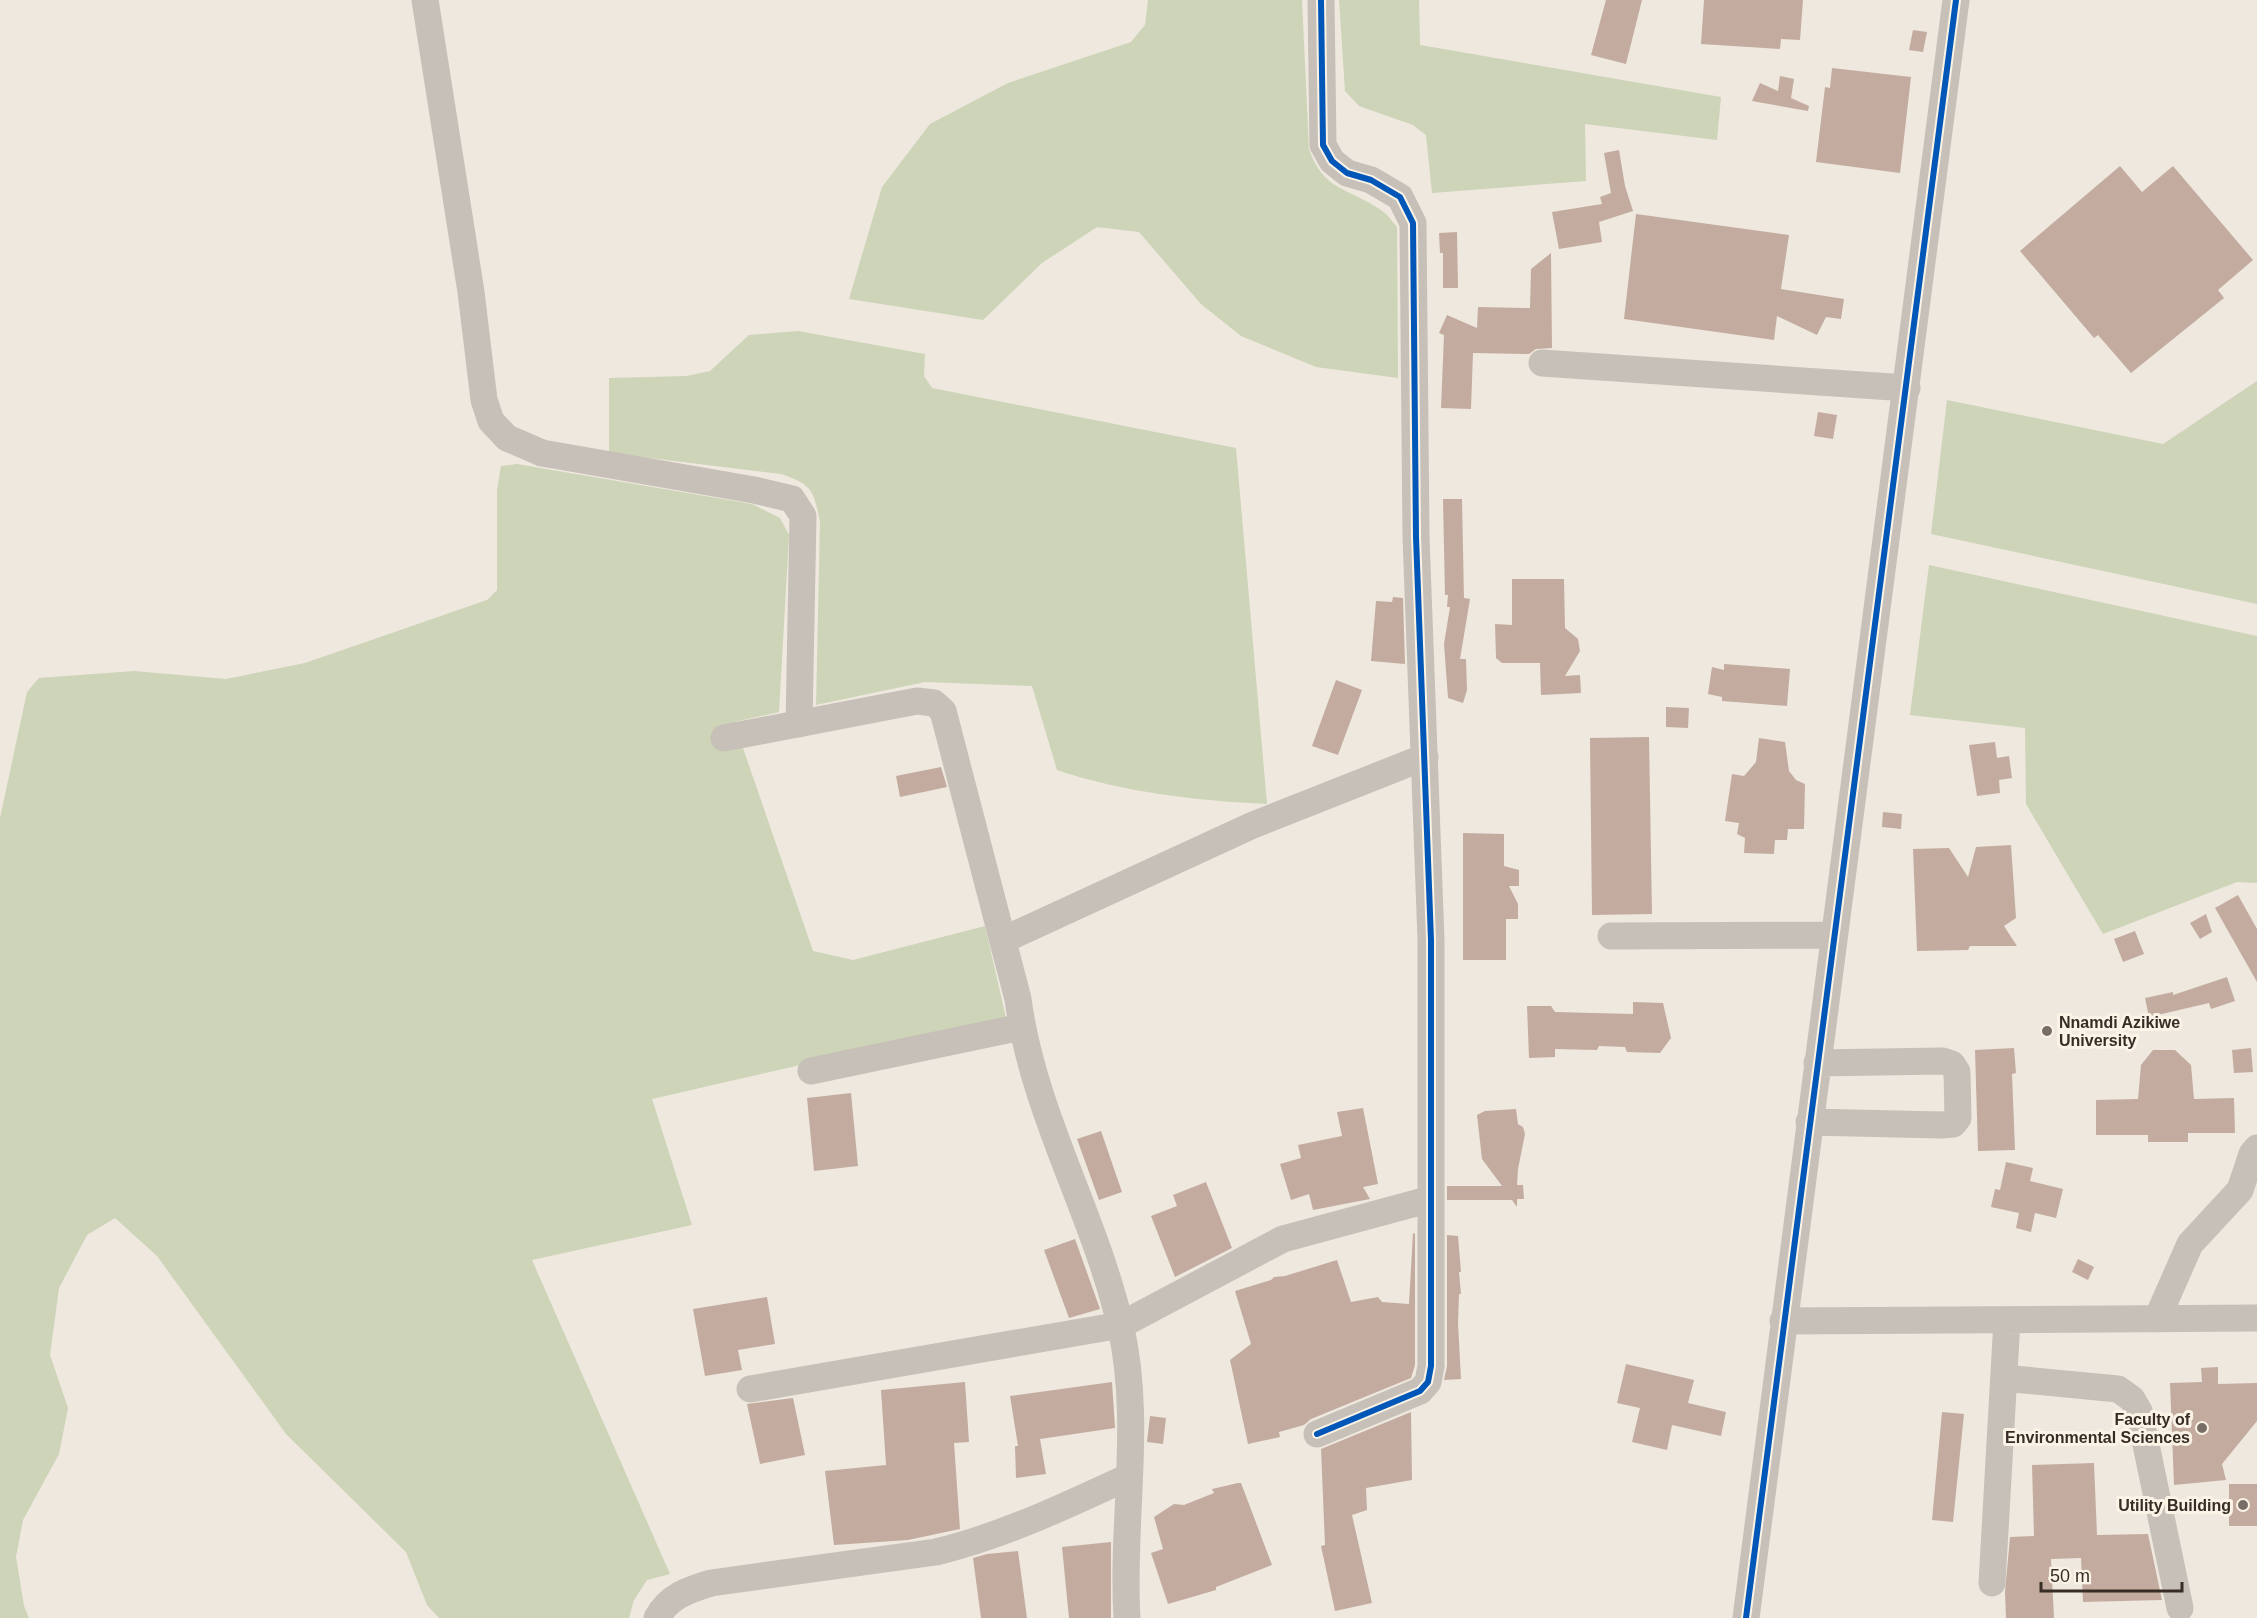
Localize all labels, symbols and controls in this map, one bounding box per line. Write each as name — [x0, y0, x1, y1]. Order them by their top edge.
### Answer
place label: Nnamdi Azikiwe University — [2059, 1014, 2180, 1049]
marker: Nnamdi Azikiwe University — [2040, 1024, 2054, 1038]
place label: Faculty of Environmental Sciences — [2005, 1411, 2191, 1446]
marker: Faculty of Environmental Sciences — [2195, 1421, 2209, 1435]
place label: Utility Building — [2118, 1497, 2231, 1514]
marker: Utility Building — [2236, 1498, 2250, 1512]
scale bar — [2041, 1555, 2182, 1593]
text: 50 m — [2050, 1566, 2090, 1586]

